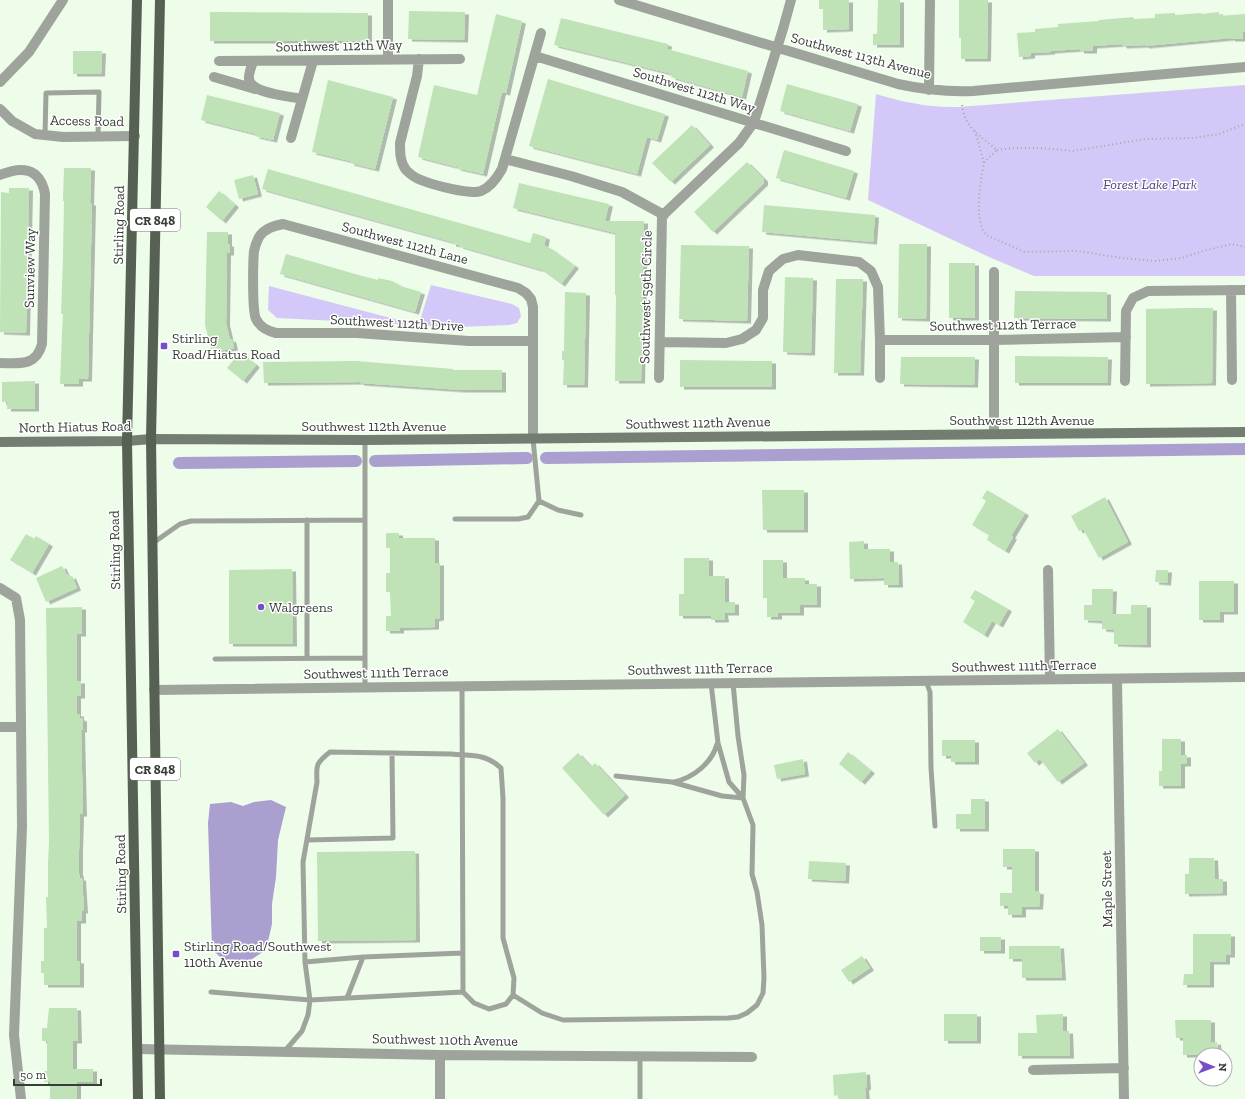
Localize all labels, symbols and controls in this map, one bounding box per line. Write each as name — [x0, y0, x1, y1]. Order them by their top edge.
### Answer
street label: Southwest 113th Avenue — [789, 29, 933, 83]
street label: Southwest 112th Way — [276, 36, 403, 56]
street label: Southwest 112th Way — [631, 63, 758, 117]
street label: Access Road — [50, 112, 124, 130]
park label: Forest Lake Park — [1103, 176, 1197, 193]
street label: Stirling Road — [110, 185, 128, 265]
road number: CR 848 — [130, 209, 180, 231]
street label: Southwest 112th Lane — [340, 218, 470, 268]
street label: Sunview Way — [21, 227, 39, 308]
street label: Southwest 59th Circle — [636, 230, 656, 364]
street label: Southwest 112th Drive — [330, 311, 465, 335]
street label: Southwest 112th Terrace — [930, 315, 1077, 335]
place label: Stirling Road/Hiatus Road — [172, 330, 281, 363]
marker: Stirling Road/Hiatus Road — [159, 341, 169, 351]
street label: Southwest 112th Avenue — [950, 412, 1095, 429]
street label: Southwest 112th Avenue — [625, 413, 771, 433]
street label: North Hiatus Road — [18, 418, 132, 436]
street label: Southwest 112th Avenue — [302, 418, 447, 435]
street label: Stirling Road — [106, 510, 124, 590]
place label: Walgreens — [269, 599, 333, 616]
marker: Walgreens — [256, 602, 266, 612]
street label: Southwest 111th Terrace — [951, 656, 1097, 676]
street label: Southwest 111th Terrace — [627, 659, 773, 679]
street label: Southwest 111th Terrace — [303, 663, 449, 683]
road number: CR 848 — [130, 758, 180, 780]
street label: Stirling Road — [112, 834, 130, 914]
street label: Maple Street — [1098, 850, 1116, 928]
place label: Stirling Road/Southwest 110th Avenue — [184, 938, 332, 971]
marker: Stirling Road/Southwest 110th Avenue — [171, 949, 181, 959]
street label: Southwest 110th Avenue — [372, 1030, 518, 1050]
north arrow — [1193, 1047, 1233, 1087]
scale bar — [14, 1061, 101, 1087]
text: N — [1216, 1063, 1229, 1072]
text: 50 m — [20, 1068, 47, 1082]

